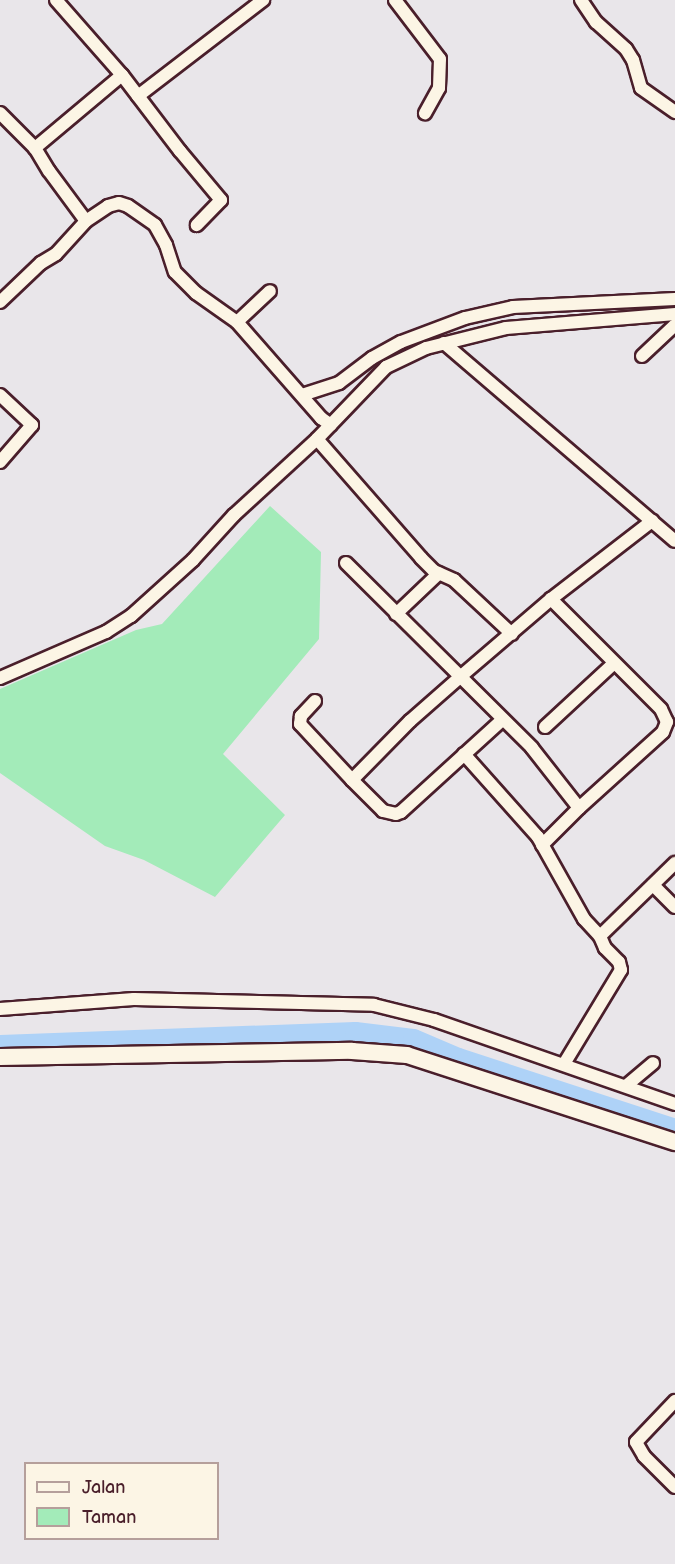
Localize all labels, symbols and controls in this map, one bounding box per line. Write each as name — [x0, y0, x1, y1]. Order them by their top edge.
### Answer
legend — [24, 1462, 219, 1540]
text: Jalan — [82, 1477, 125, 1498]
text: Taman — [82, 1507, 136, 1528]

